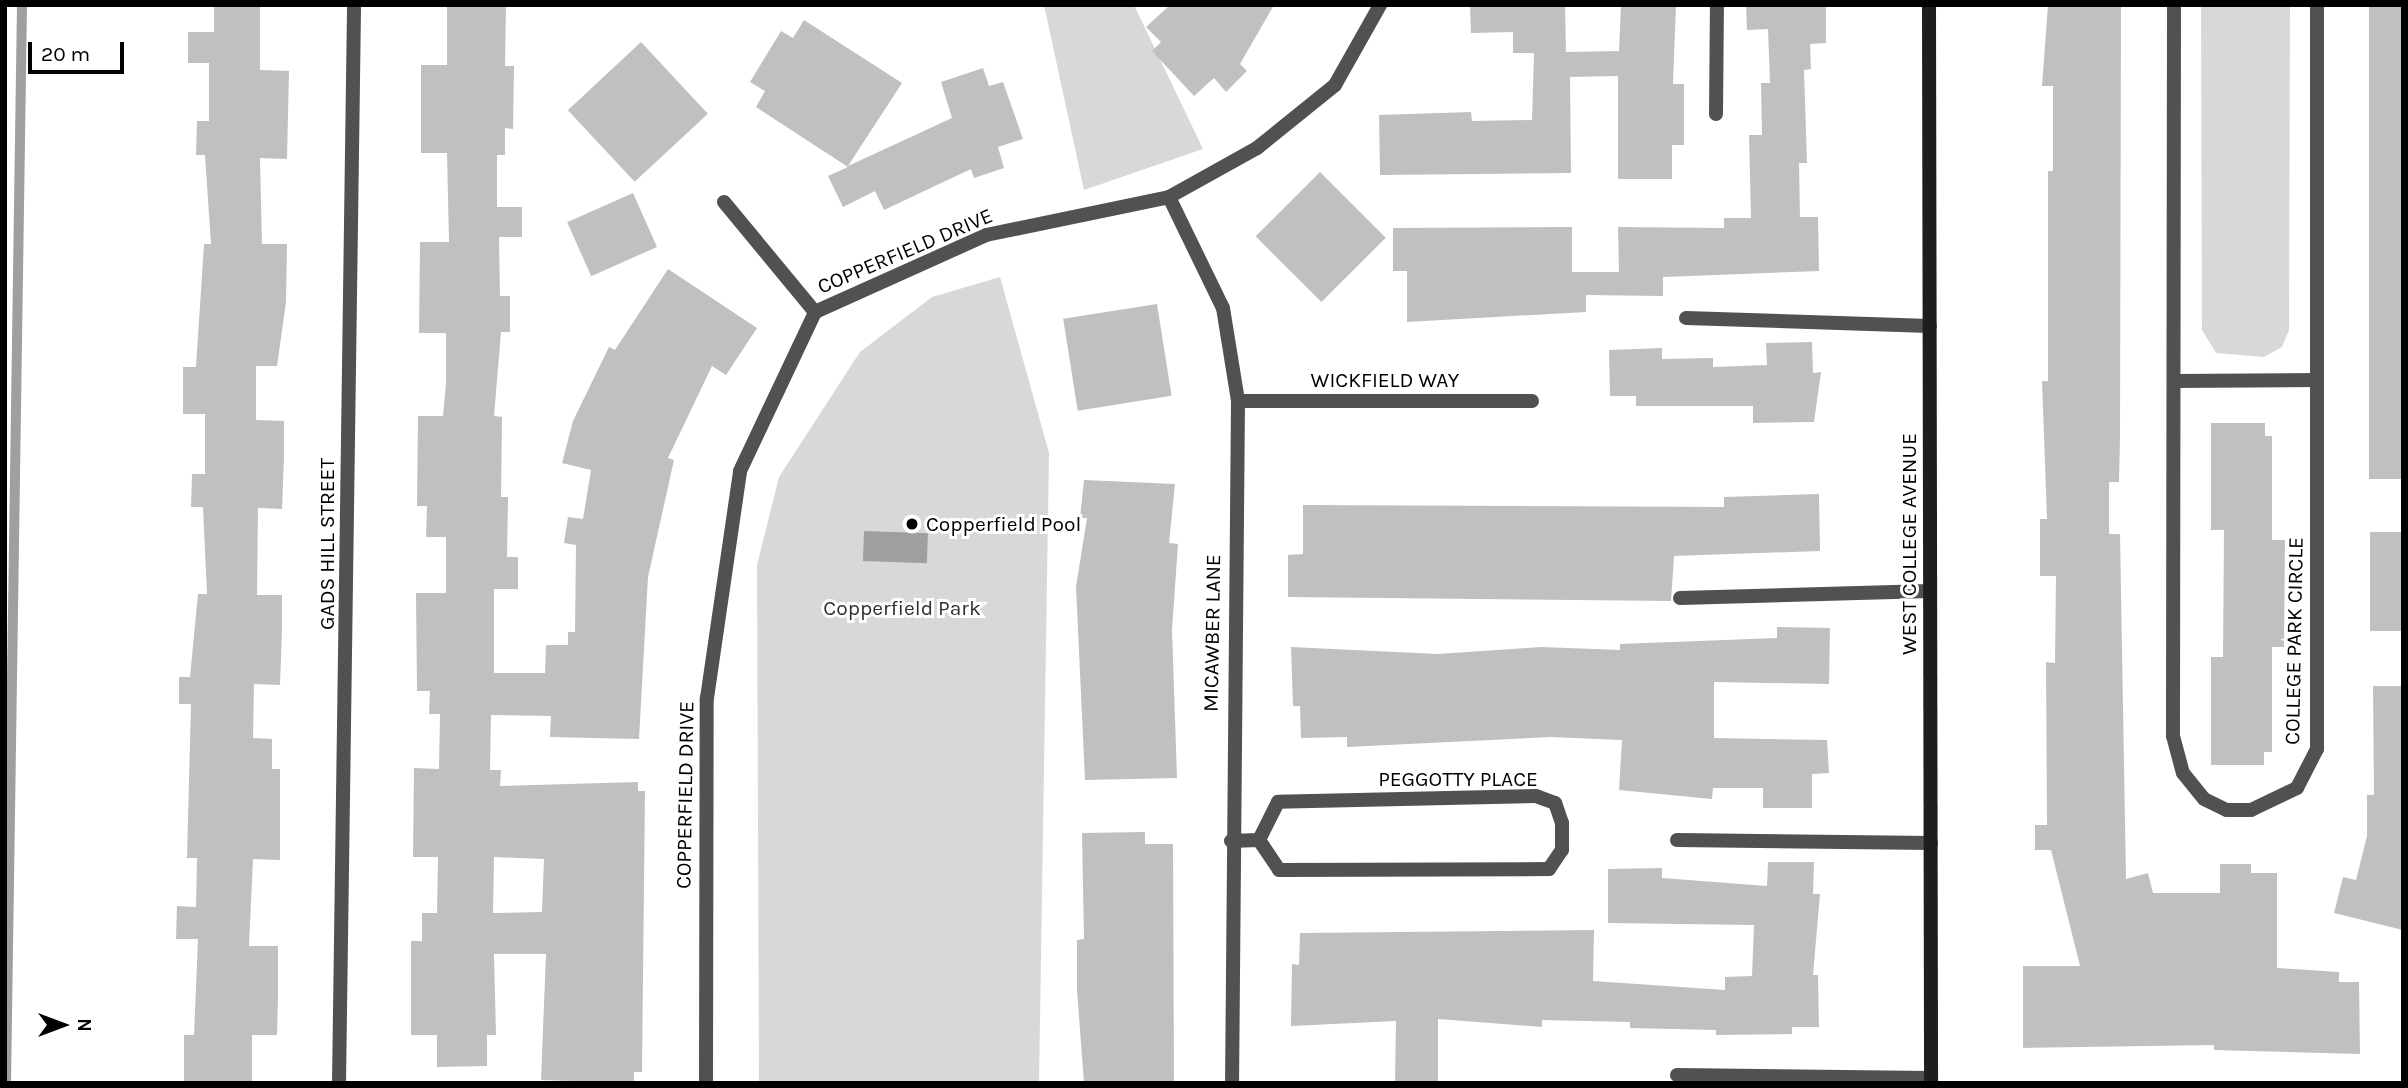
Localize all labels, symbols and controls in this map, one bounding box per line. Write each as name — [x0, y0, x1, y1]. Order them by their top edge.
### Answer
scale bar — [32, 28, 128, 72]
text: 20 m — [41, 42, 90, 66]
street label: COPPERFIELD DRIVE — [814, 203, 996, 299]
street label: WICKFIELD WAY — [1311, 367, 1459, 393]
street label: WEST COLLEGE AVENUE — [1896, 433, 1922, 655]
street label: GADS HILL STREET — [314, 458, 340, 630]
place label: Copperfield Pool — [926, 511, 1081, 537]
marker: Copperfield Pool — [904, 516, 920, 532]
street label: COLLEGE PARK CIRCLE — [2280, 537, 2308, 745]
street label: MICAWBER LANE — [1198, 554, 1226, 712]
park label: Copperfield Park — [823, 595, 981, 621]
street label: COPPERFIELD DRIVE — [671, 701, 699, 889]
street label: PEGGOTTY PLACE — [1378, 766, 1538, 792]
north arrow — [28, 990, 98, 1060]
text: N — [73, 1018, 95, 1032]

